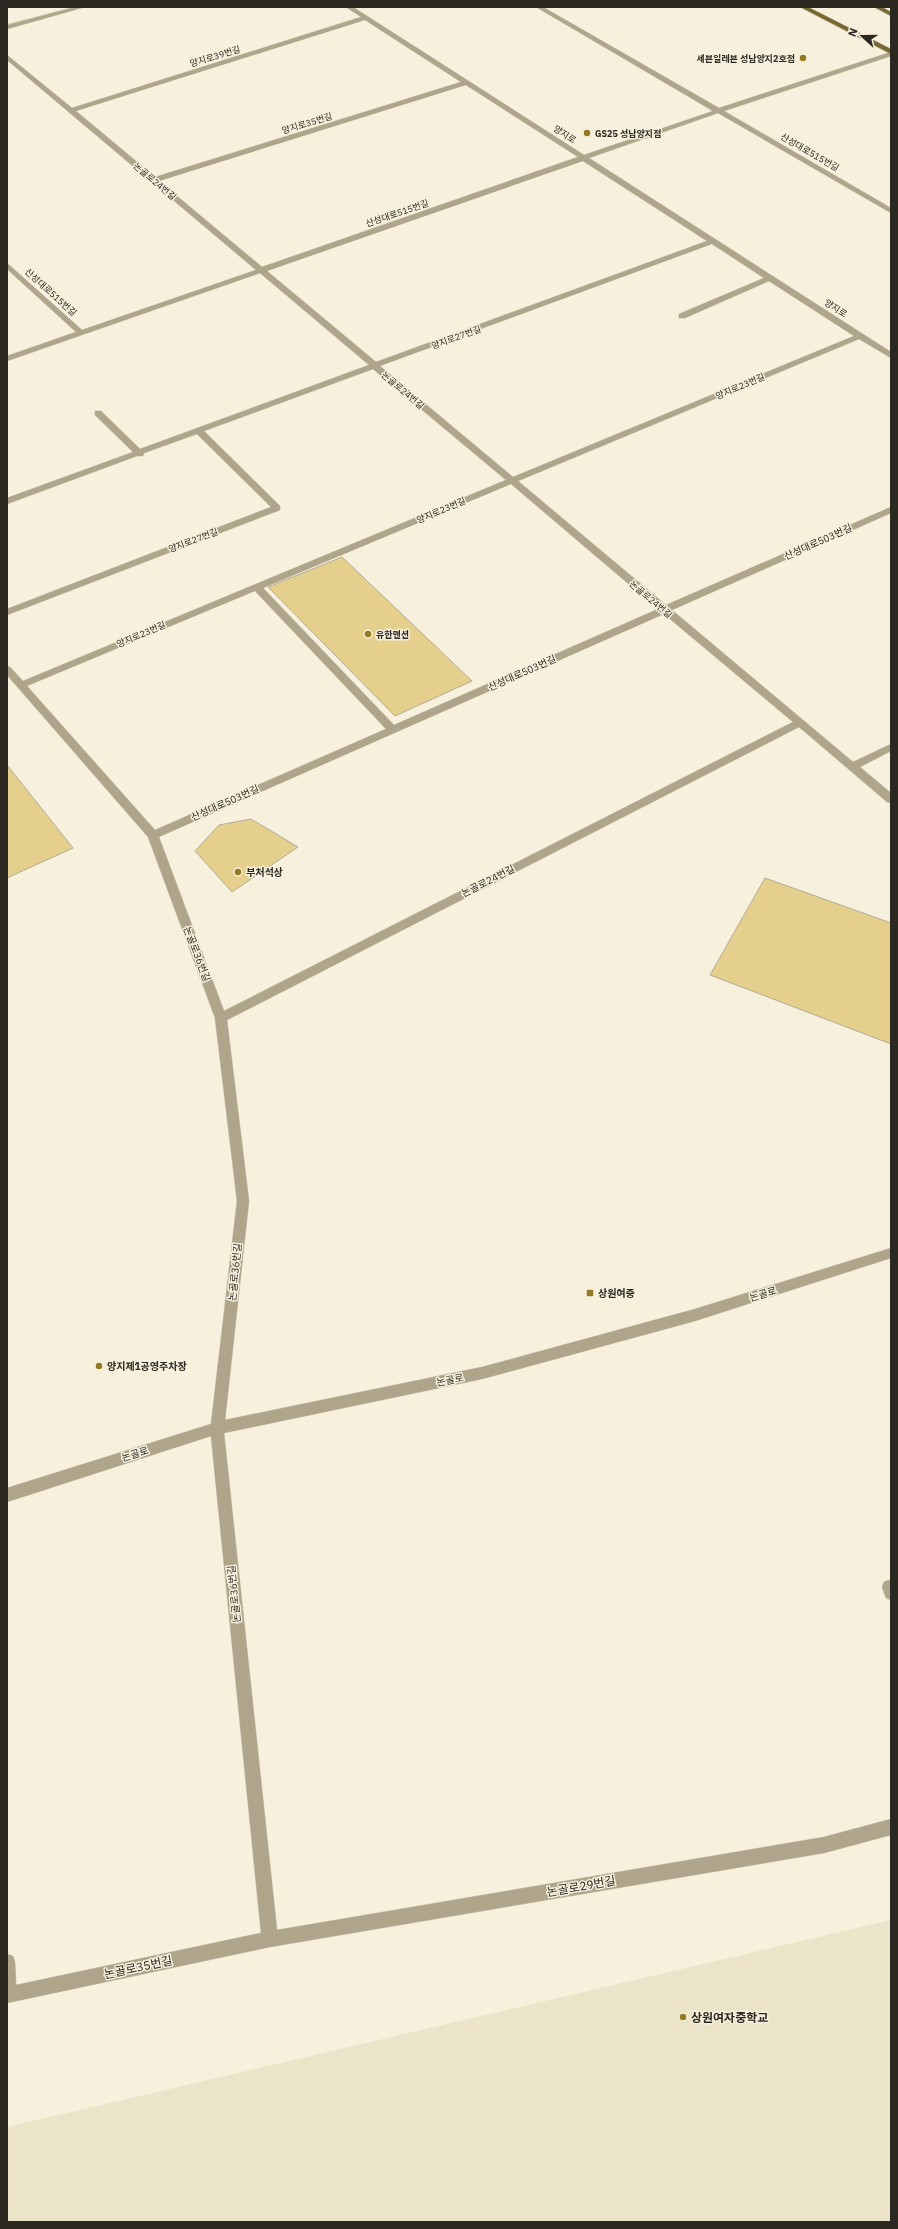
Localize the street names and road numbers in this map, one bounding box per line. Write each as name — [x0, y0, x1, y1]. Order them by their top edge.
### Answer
street label: 양지로39번길 — [188, 43, 242, 69]
street label: 양지로35번길 — [280, 110, 334, 136]
street label: 양지로 — [552, 123, 578, 145]
street label: 산성대로515번길 — [779, 131, 841, 173]
street label: 논골로24번길 — [131, 160, 179, 202]
street label: 산성대로515번길 — [364, 197, 430, 229]
street label: 산성대로515번길 — [23, 266, 79, 318]
street label: 양지로 — [823, 297, 849, 319]
street label: 양지로27번길 — [430, 323, 482, 351]
street label: 논골로24번길 — [379, 369, 427, 411]
street label: 양지로23번길 — [714, 371, 766, 401]
street label: 양지로23번길 — [415, 495, 467, 525]
street label: 산성대로503번길 — [782, 521, 854, 563]
street label: 양지로27번길 — [167, 526, 219, 554]
street label: 논골로24번길 — [627, 578, 675, 620]
street label: 양지로23번길 — [115, 619, 167, 649]
street label: 산성대로503번길 — [486, 652, 558, 694]
street label: 산성대로503번길 — [189, 782, 261, 824]
street label: 논골로24번길 — [459, 862, 517, 900]
street label: 논골로36번길 — [181, 925, 213, 983]
street label: 논골로36번길 — [226, 1242, 244, 1302]
street label: 논골로 — [748, 1284, 778, 1304]
street label: 논골로 — [435, 1371, 465, 1389]
street label: 논골로 — [120, 1444, 150, 1464]
street label: 논골로36번길 — [225, 1564, 243, 1624]
street label: 논골로29번길 — [545, 1873, 617, 1899]
street label: 논골로35번길 — [102, 1952, 174, 1982]

